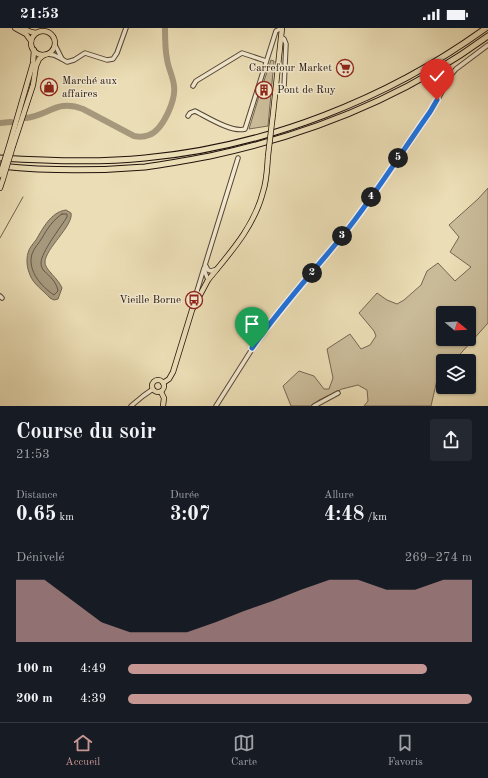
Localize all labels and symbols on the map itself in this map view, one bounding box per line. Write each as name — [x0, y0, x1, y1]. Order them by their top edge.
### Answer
supermarket icon: Carrefour Market — [335, 58, 355, 78]
pin — [420, 59, 454, 100]
place label: Carrefour Market — [249, 63, 332, 74]
place label: Marché aux affaires — [62, 76, 117, 100]
shop icon: Marché aux affaires — [39, 77, 59, 97]
building icon: Pont de Ruy — [254, 80, 274, 100]
place label: Pont de Ruy — [277, 85, 336, 96]
pin: 5 — [388, 148, 408, 168]
pin: 4 — [361, 187, 381, 207]
pin: 3 — [332, 226, 352, 246]
pin: 2 — [302, 263, 322, 283]
bus stop icon: Vieille Borne — [184, 290, 204, 310]
place label: Vieille Borne — [119, 295, 181, 306]
north arrow — [436, 306, 476, 346]
pin — [235, 307, 269, 348]

